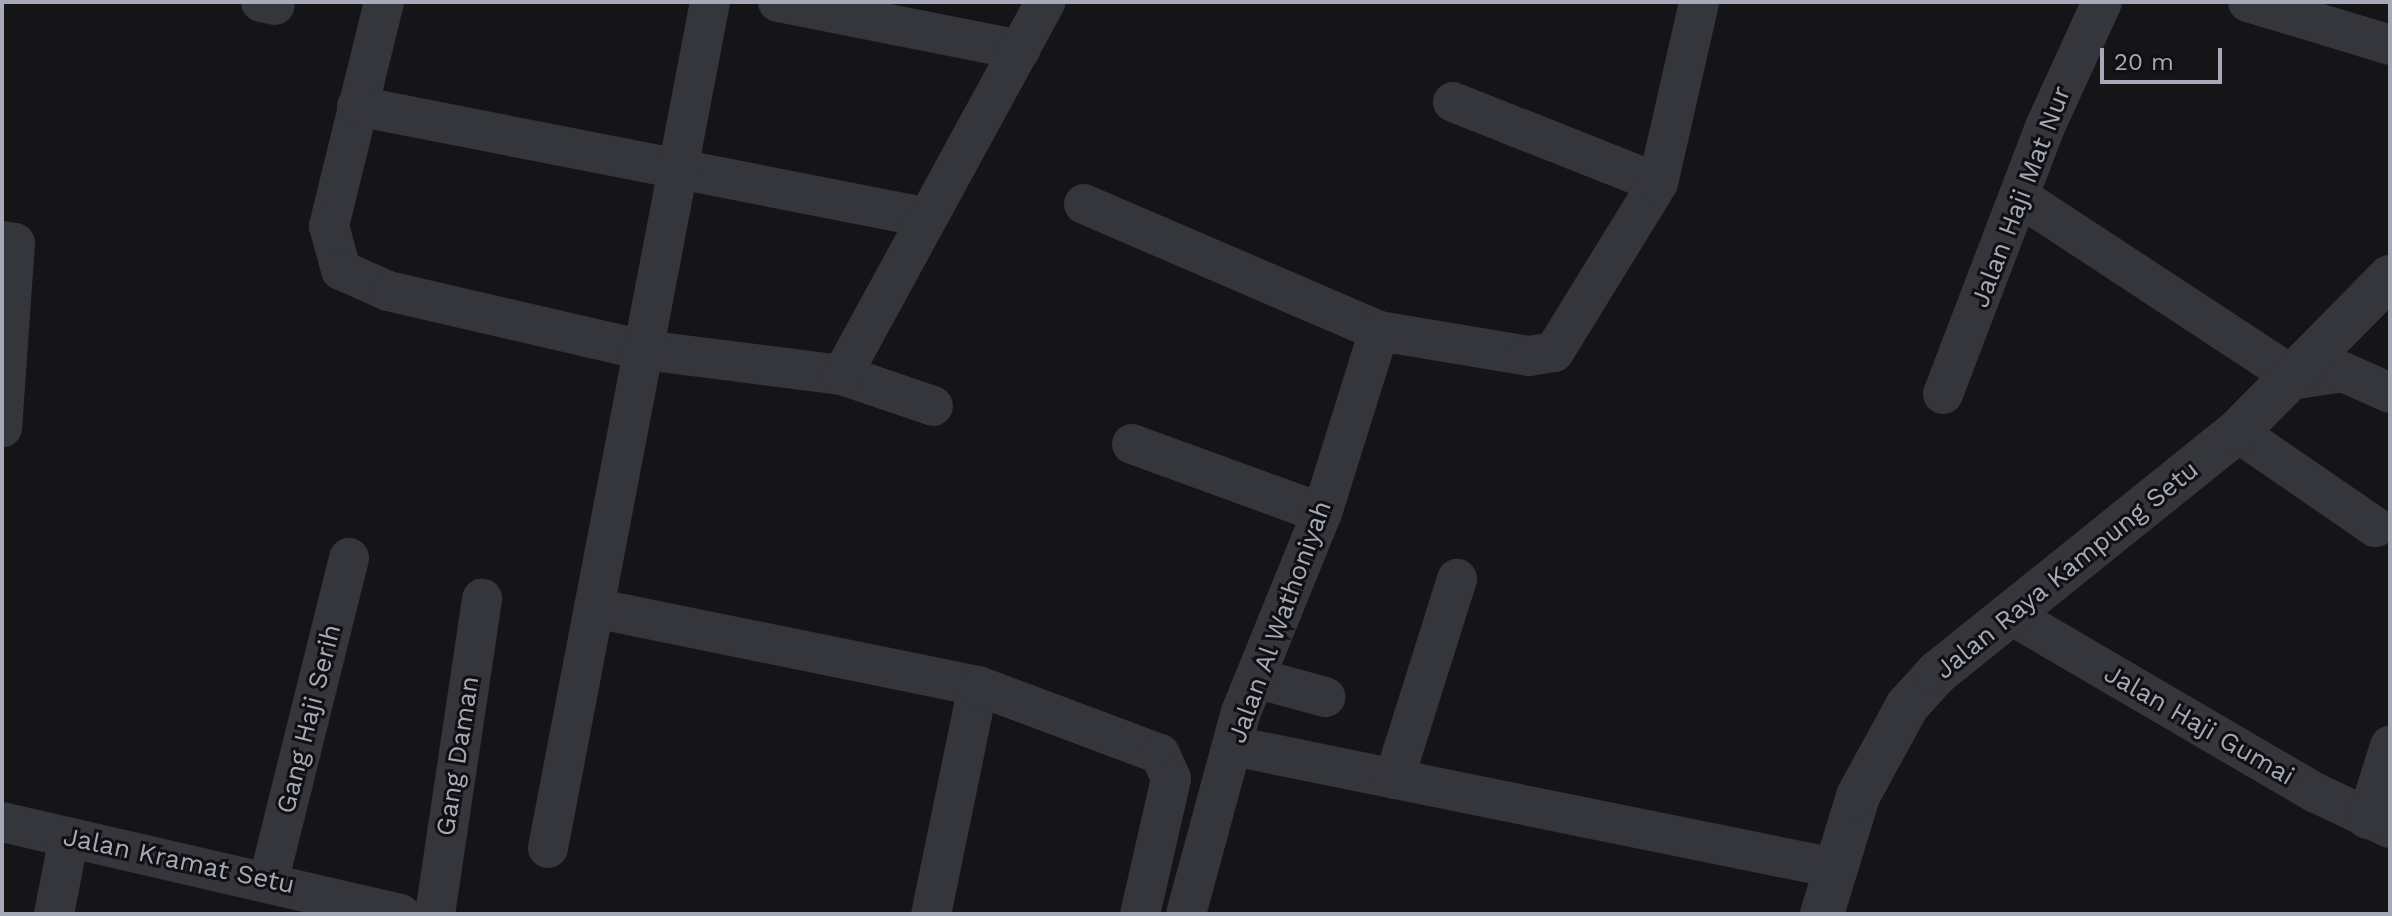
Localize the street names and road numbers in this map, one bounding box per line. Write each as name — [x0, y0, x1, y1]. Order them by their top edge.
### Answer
street label: Jalan Haji Mat Nur — [1964, 82, 2078, 312]
street label: Jalan Raya Kampung Setu — [1929, 454, 2205, 686]
street label: Jalan Al Wathoniyah — [1221, 495, 1339, 749]
street label: Gang Haji Serih — [270, 621, 348, 817]
street label: Jalan Haji Gumai — [2098, 658, 2300, 792]
street label: Gang Daman — [430, 674, 486, 838]
street label: Jalan Kramat Setu — [61, 821, 297, 901]

